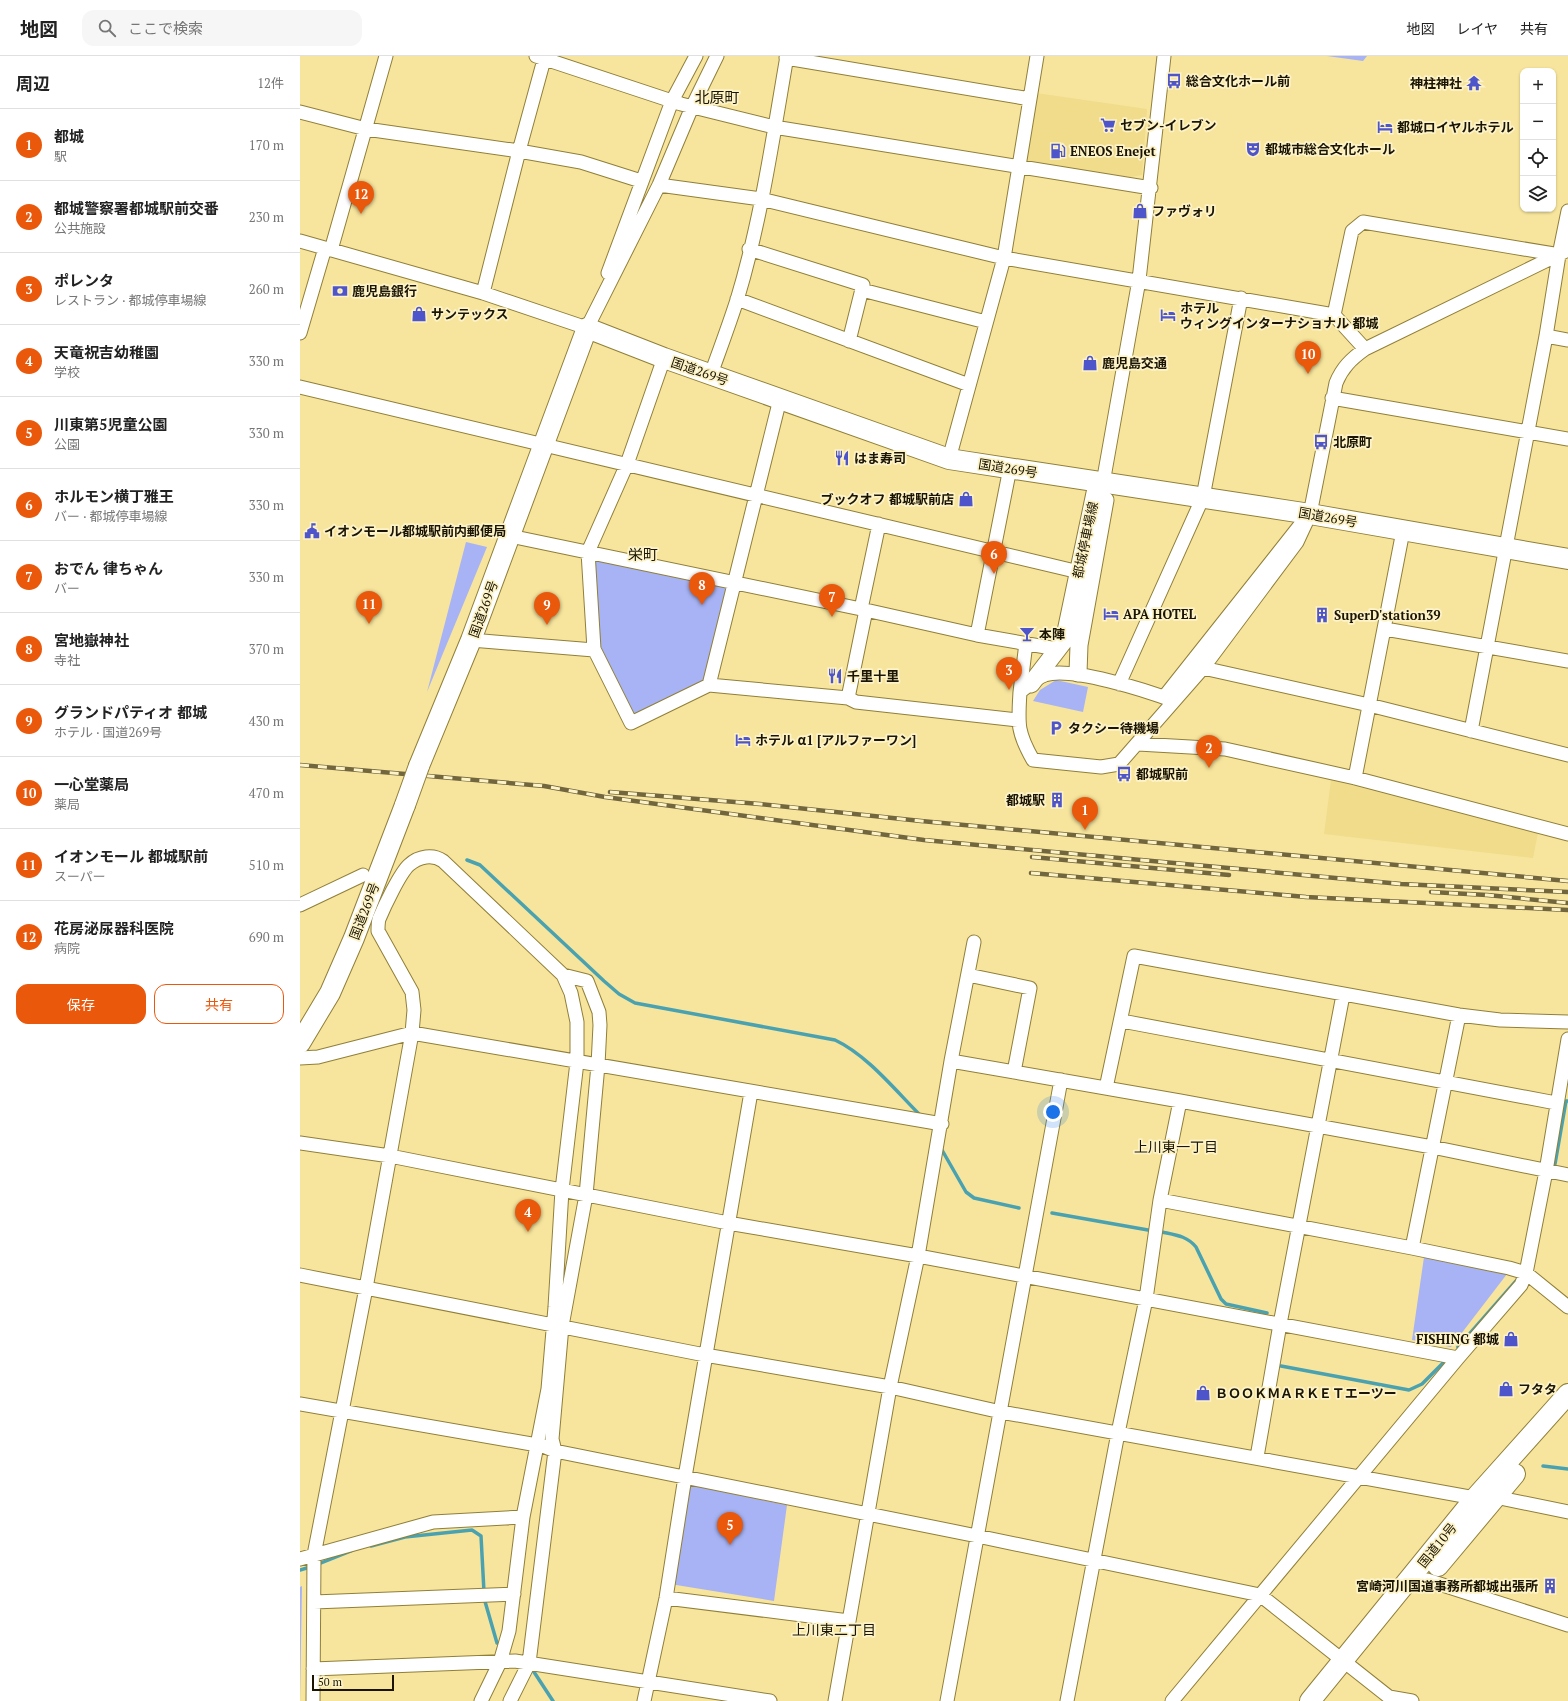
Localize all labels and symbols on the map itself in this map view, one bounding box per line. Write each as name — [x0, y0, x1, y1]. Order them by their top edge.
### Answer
bus stop icon: 総合文化ホール前 — [1165, 72, 1183, 90]
place label: 総合文化ホール前 — [1185, 72, 1290, 90]
place label: 神柱神社 — [1410, 74, 1462, 92]
temple icon: 神柱神社 — [1465, 74, 1483, 92]
district label: 北原町 — [694, 87, 740, 107]
supermarket icon: セブン-イレブン — [1099, 116, 1117, 134]
place label: セブン-イレブン — [1120, 116, 1216, 134]
hotel icon: 都城ロイヤルホテル — [1376, 118, 1394, 136]
place label: 都城ロイヤルホテル — [1397, 118, 1514, 136]
theatre icon: 都城市総合文化ホール — [1244, 140, 1262, 158]
place label: 都城市総合文化ホール — [1265, 140, 1395, 158]
fuel station icon: ENEOS Enejet — [1049, 142, 1067, 160]
place label: ENEOS Enejet — [1070, 142, 1156, 160]
pin: 12 — [348, 181, 374, 214]
shop icon: ファヴォリ — [1131, 202, 1149, 220]
place label: ファヴォリ — [1152, 202, 1217, 220]
bank icon: 鹿児島銀行 — [331, 282, 349, 300]
place label: 鹿児島銀行 — [352, 282, 417, 300]
place label: ホテル ウィングインターナショナル 都城 — [1180, 299, 1379, 332]
shop icon: サンテックス — [410, 305, 428, 323]
place label: サンテックス — [431, 305, 509, 323]
hotel icon: ホテル ウィングインターナショナル 都城 — [1159, 306, 1177, 324]
pin: 10 — [1295, 341, 1321, 374]
street label: 国道269号 — [669, 353, 731, 389]
shop icon: 鹿児島交通 — [1081, 354, 1099, 372]
place label: 鹿児島交通 — [1102, 354, 1167, 372]
bus stop icon: 北原町 — [1312, 433, 1330, 451]
place label: 北原町 — [1333, 433, 1372, 451]
restaurant icon: はま寿司 — [833, 449, 851, 467]
place label: はま寿司 — [854, 449, 906, 467]
street label: 国道269号 — [977, 454, 1039, 482]
place label: ブックオフ 都城駅前店 — [820, 490, 954, 508]
shop icon: ブックオフ 都城駅前店 — [957, 490, 975, 508]
street label: 都城停車場線 — [1068, 500, 1102, 580]
street label: 国道269号 — [1297, 503, 1359, 531]
public building icon: イオンモール都城駅前内郵便局 — [303, 522, 321, 540]
place label: イオンモール都城駅前内郵便局 — [324, 522, 506, 540]
pin: 6 — [981, 541, 1007, 574]
district label: 栄町 — [628, 544, 658, 564]
pin: 8 — [689, 572, 715, 605]
street label: 国道269号 — [464, 578, 502, 640]
pin: 7 — [819, 584, 845, 617]
pin: 11 — [356, 591, 382, 624]
pin: 9 — [534, 592, 560, 625]
hotel icon: APA HOTEL — [1102, 605, 1120, 623]
place label: APA HOTEL — [1123, 605, 1197, 623]
building icon: SuperD'station39 — [1313, 606, 1331, 624]
place label: SuperD'station39 — [1334, 606, 1441, 624]
bar icon: 本陣 — [1018, 625, 1036, 643]
place label: 本陣 — [1039, 625, 1065, 643]
pin: 3 — [996, 657, 1022, 690]
restaurant icon: 千里十里 — [826, 667, 844, 685]
place label: 千里十里 — [847, 667, 899, 685]
parking icon: タクシー待機場 — [1047, 719, 1065, 737]
place label: タクシー待機場 — [1068, 719, 1159, 737]
hotel icon: ホテル α1 [アルファーワン] — [734, 731, 752, 749]
place label: ホテル α1 [アルファーワン] — [755, 731, 916, 749]
pin: 2 — [1196, 735, 1222, 768]
bus stop icon: 都城駅前 — [1115, 765, 1133, 783]
place label: 都城駅前 — [1136, 765, 1188, 783]
place label: 都城駅 — [1006, 791, 1045, 809]
building icon: 都城駅 — [1048, 791, 1066, 809]
pin: 1 — [1072, 797, 1098, 830]
street label: 国道269号 — [345, 880, 383, 942]
your location — [1043, 1102, 1063, 1122]
district label: 上川東一丁目 — [1134, 1137, 1218, 1156]
pin: 4 — [515, 1199, 541, 1232]
place label: FISHING 都城 — [1416, 1330, 1499, 1348]
shop icon: FISHING 都城 — [1502, 1330, 1520, 1348]
shop icon: フタタ — [1497, 1380, 1515, 1398]
place label: フタタ — [1518, 1380, 1557, 1398]
shop icon: ＢＯＯＫＭＡＲＫＥＴエーツー — [1194, 1384, 1212, 1402]
place label: ＢＯＯＫＭＡＲＫＥＴエーツー — [1215, 1384, 1397, 1402]
pin: 5 — [717, 1512, 743, 1545]
street label: 国道10号 — [1413, 1519, 1461, 1571]
place label: 宮崎河川国道事務所都城出張所 — [1356, 1577, 1538, 1595]
building icon: 宮崎河川国道事務所都城出張所 — [1541, 1577, 1559, 1595]
district label: 上川東二丁目 — [792, 1620, 876, 1639]
scale bar — [312, 1673, 394, 1692]

